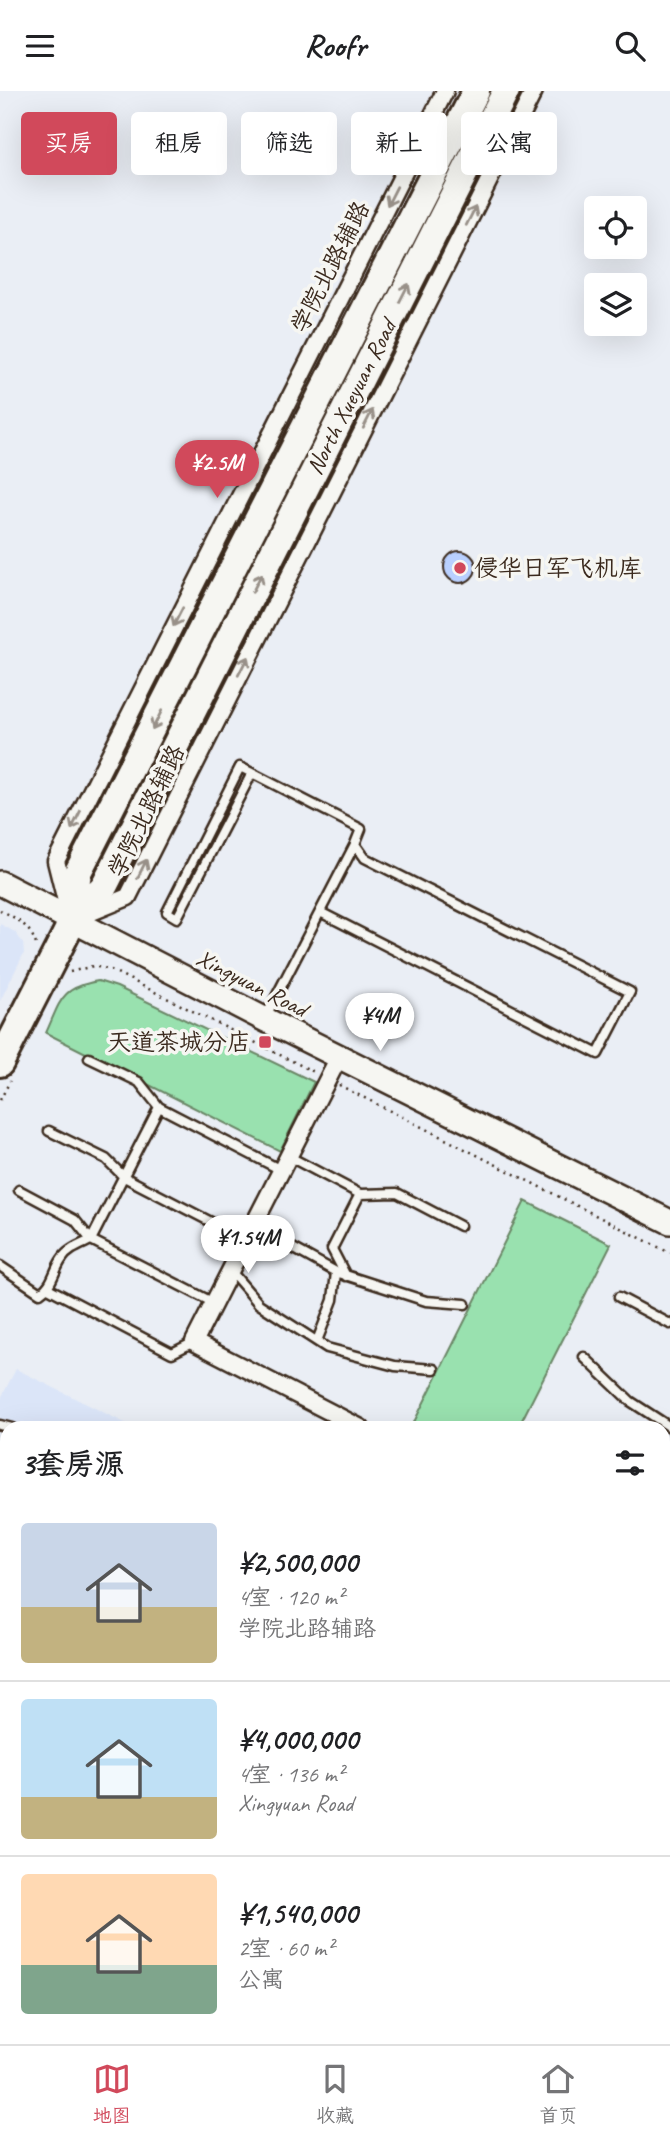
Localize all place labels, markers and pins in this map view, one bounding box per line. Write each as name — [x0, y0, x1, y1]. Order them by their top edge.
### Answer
pin: ¥2.5M — [168, 441, 266, 500]
place label: 侵华日军飞机库 — [474, 553, 642, 583]
marker: 侵华日军飞机库 — [452, 560, 468, 576]
pin: ¥4M — [346, 993, 414, 1053]
place label: 天道茶城分店 — [107, 1027, 251, 1057]
marker: 天道茶城分店 — [257, 1034, 273, 1050]
pin: ¥1.54M — [191, 1215, 305, 1275]

